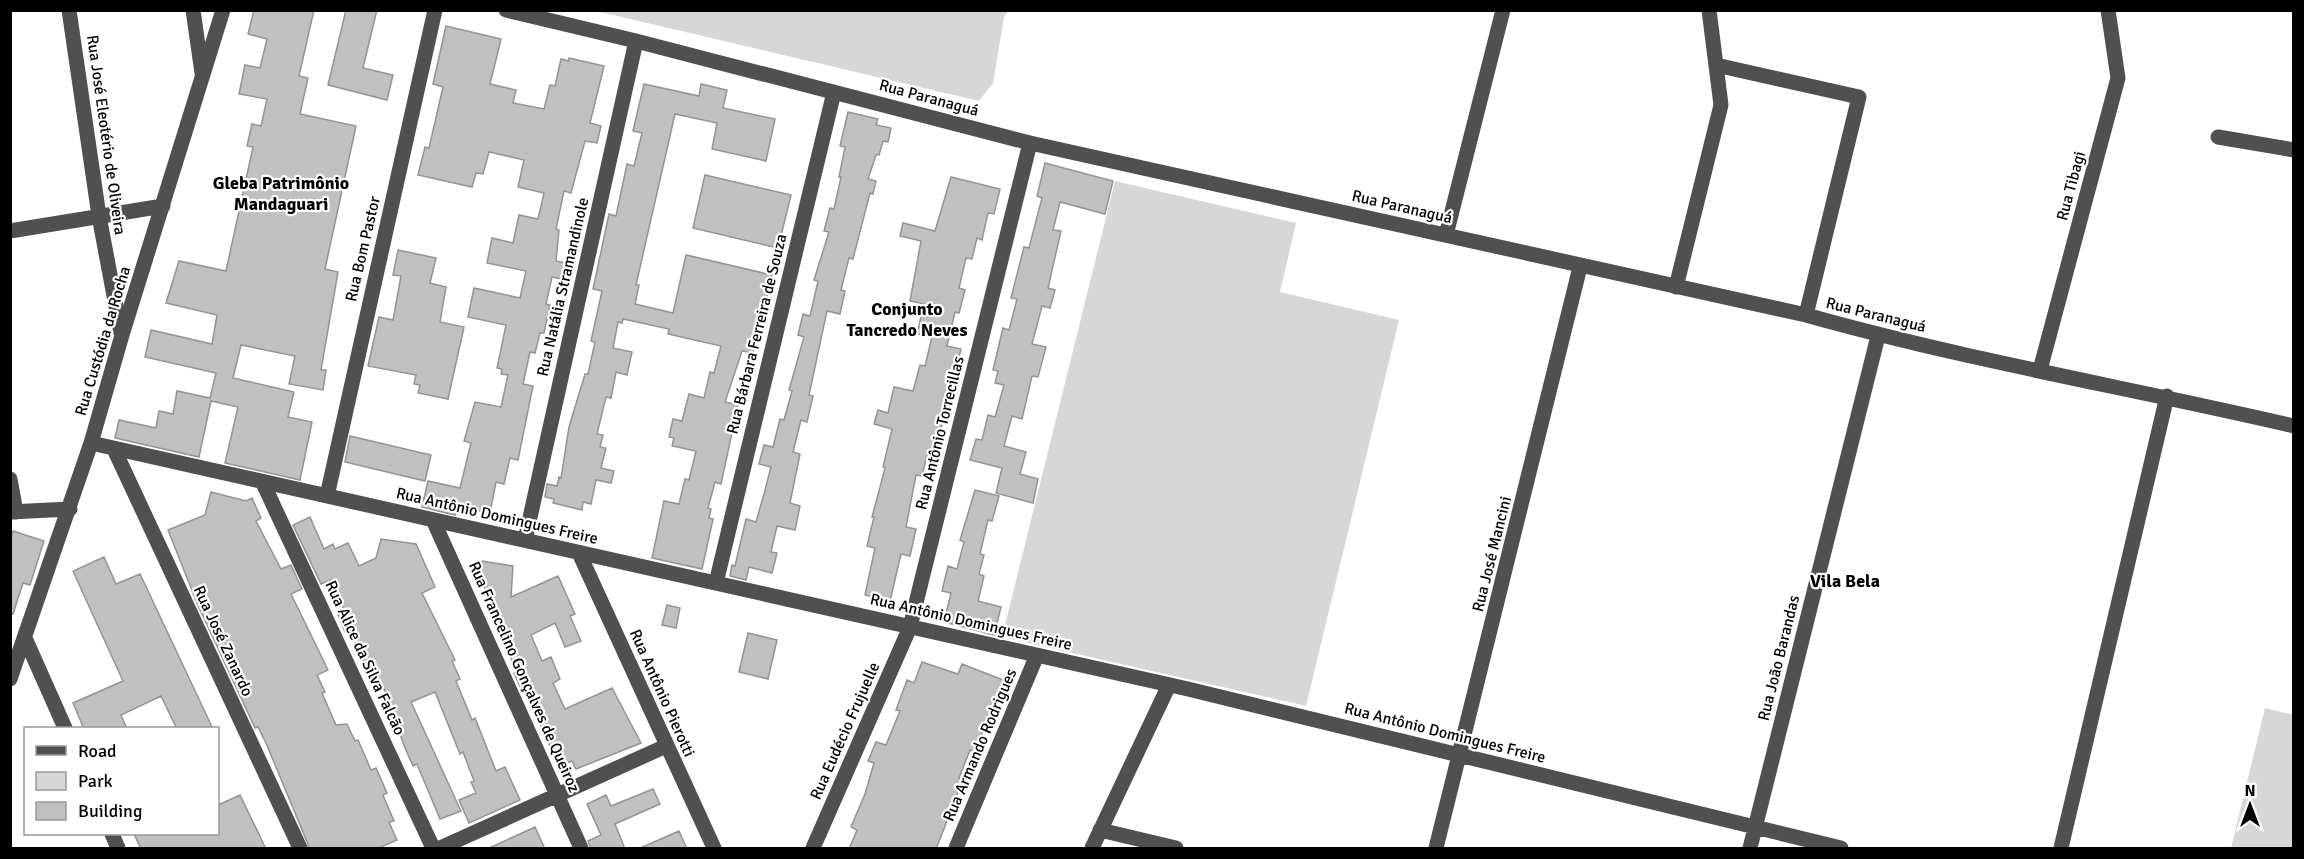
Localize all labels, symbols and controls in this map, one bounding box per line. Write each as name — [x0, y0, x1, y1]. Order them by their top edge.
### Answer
street label: Rua José Eleotério de Oliveira — [82, 34, 130, 236]
street label: Rua Paranaguá — [877, 75, 981, 121]
street label: Rua Tibagi — [2052, 149, 2090, 223]
district label: Gleba Patrimônio Mandaguari — [213, 172, 349, 215]
street label: Rua Paranaguá — [1350, 186, 1454, 228]
street label: Rua Bom Pastor — [341, 194, 385, 304]
street label: Rua Natália Stramandinole — [533, 196, 593, 378]
street label: Rua Bárbara Ferreira de Souza — [722, 232, 792, 436]
street label: Rua Custódia da Rocha — [71, 264, 135, 418]
street label: Rua Paranaguá — [1824, 293, 1928, 337]
district label: Conjunto Tancredo Neves — [846, 298, 968, 341]
street label: Rua Antônio Torrecillas — [911, 354, 969, 512]
street label: Rua Antônio Domingues Freire — [394, 483, 600, 549]
street label: Rua José Mancini — [1468, 494, 1516, 614]
street label: Rua Francelino Gonçalves de Queiroz — [464, 558, 584, 796]
district label: Vila Bela — [1810, 570, 1880, 592]
street label: Rua Alice da Silva Falcão — [320, 577, 410, 739]
street label: Rua José Zanardo — [189, 582, 257, 700]
street label: Rua Antônio Domingues Freire — [868, 589, 1074, 655]
street label: Rua João Barandas — [1754, 593, 1804, 723]
street label: Rua Antônio Pierotti — [625, 626, 699, 760]
street label: Rua Eudécio Frujuelle — [806, 659, 884, 803]
street label: Rua Armando Rodrigues — [939, 666, 1021, 824]
street label: Rua Antônio Domingues Freire — [1342, 698, 1548, 768]
legend — [24, 727, 219, 835]
text: Road — [78, 740, 117, 762]
text: Park — [78, 770, 113, 792]
north arrow — [2220, 775, 2280, 835]
text: N — [2244, 781, 2256, 801]
text: Building — [78, 800, 142, 822]

